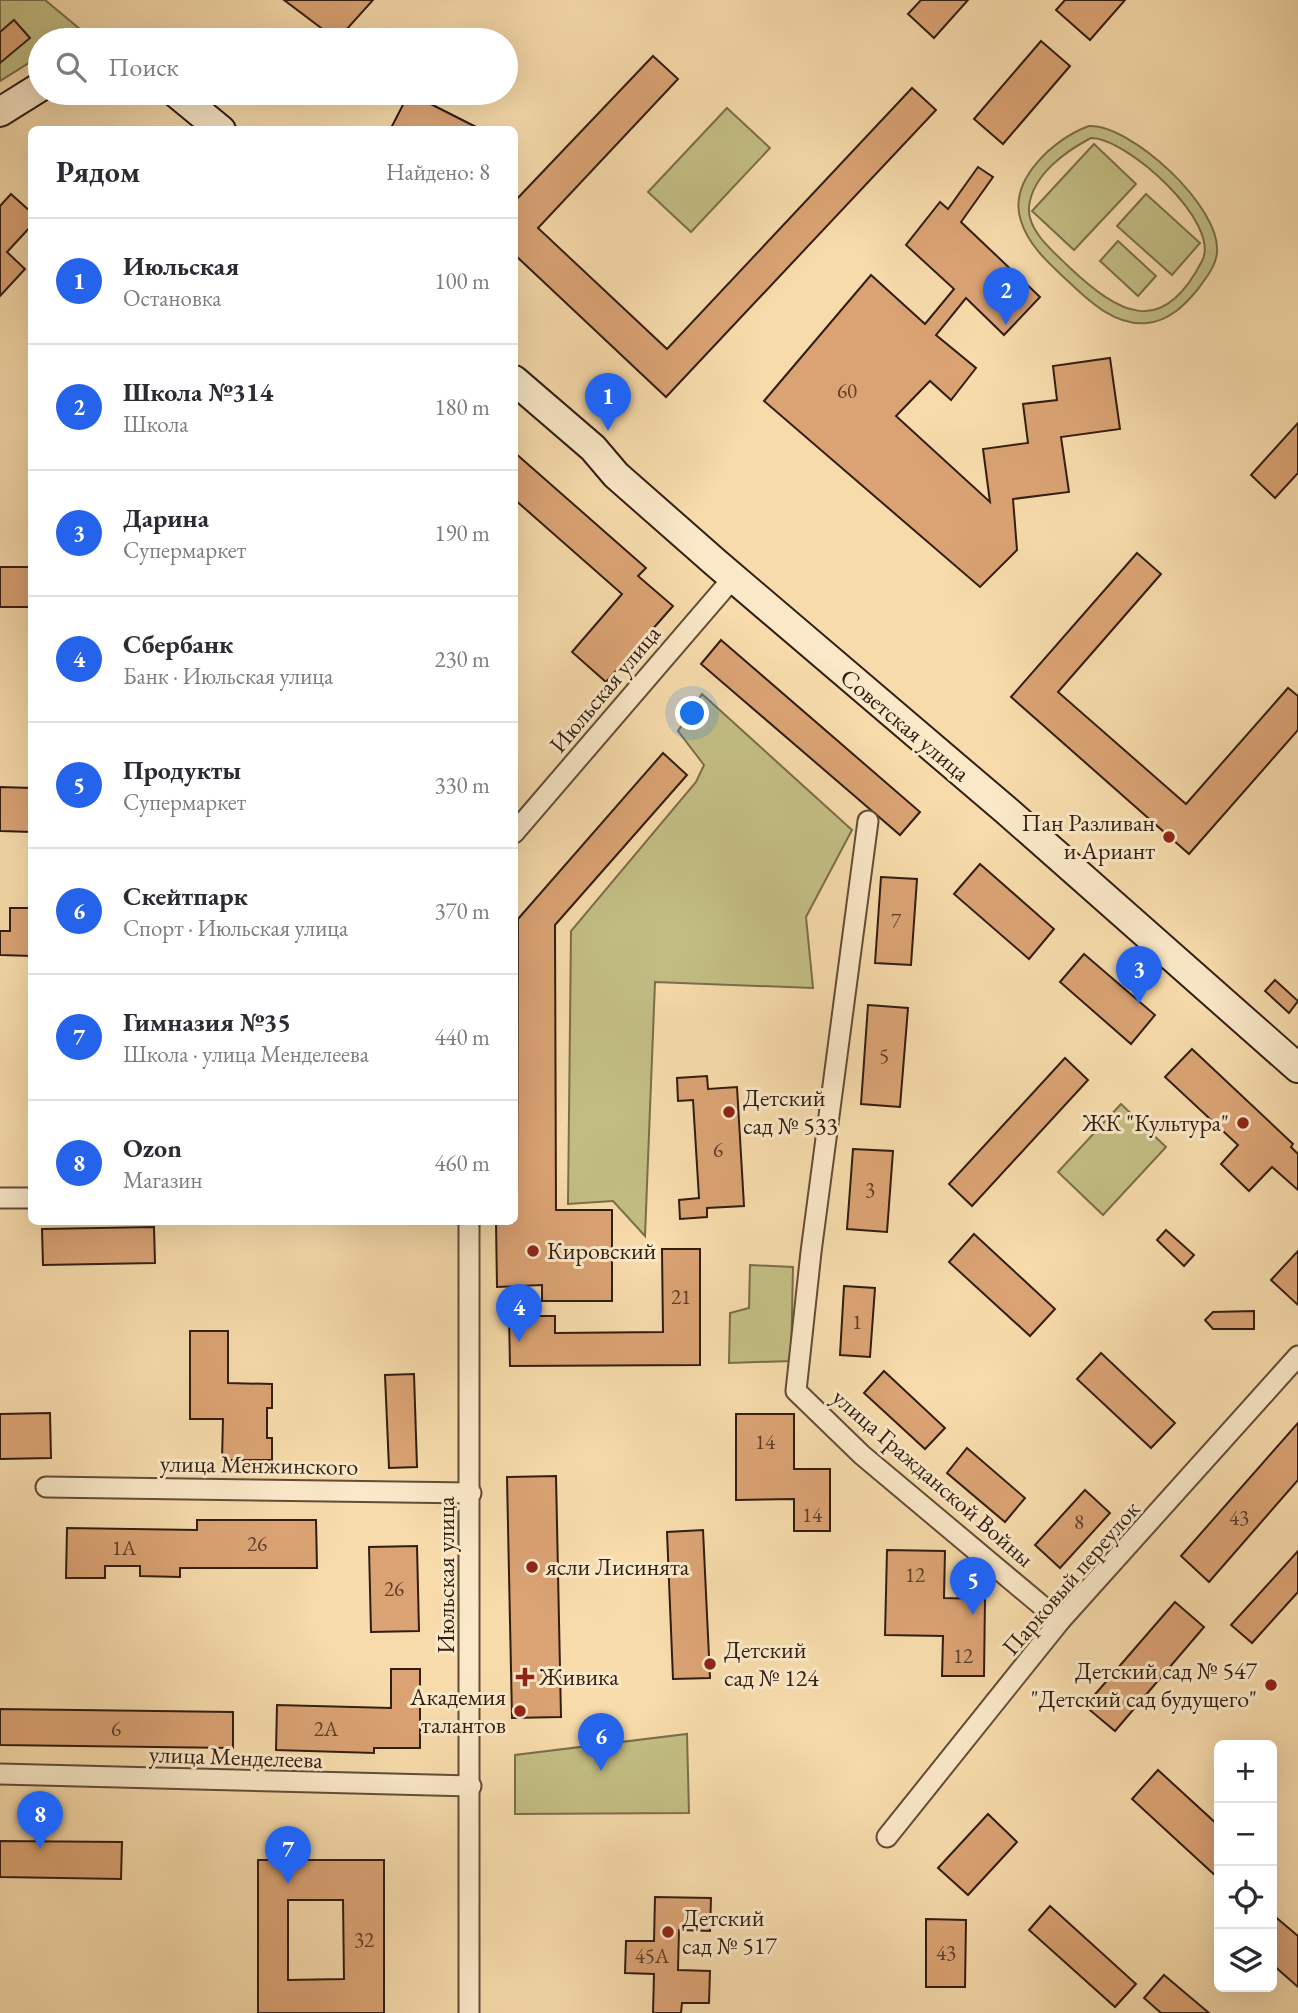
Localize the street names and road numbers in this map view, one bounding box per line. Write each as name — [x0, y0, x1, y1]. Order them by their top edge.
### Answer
street label: Июльская улица — [542, 618, 667, 759]
street label: Советская улица — [834, 661, 977, 788]
street label: улица Гражданской Войны — [826, 1381, 1041, 1574]
street label: улица Менжинского — [159, 1447, 359, 1482]
street label: Парковый переулок — [995, 1493, 1147, 1661]
street label: Июльская улица — [430, 1496, 461, 1654]
street label: улица Менделеева — [149, 1738, 324, 1775]

